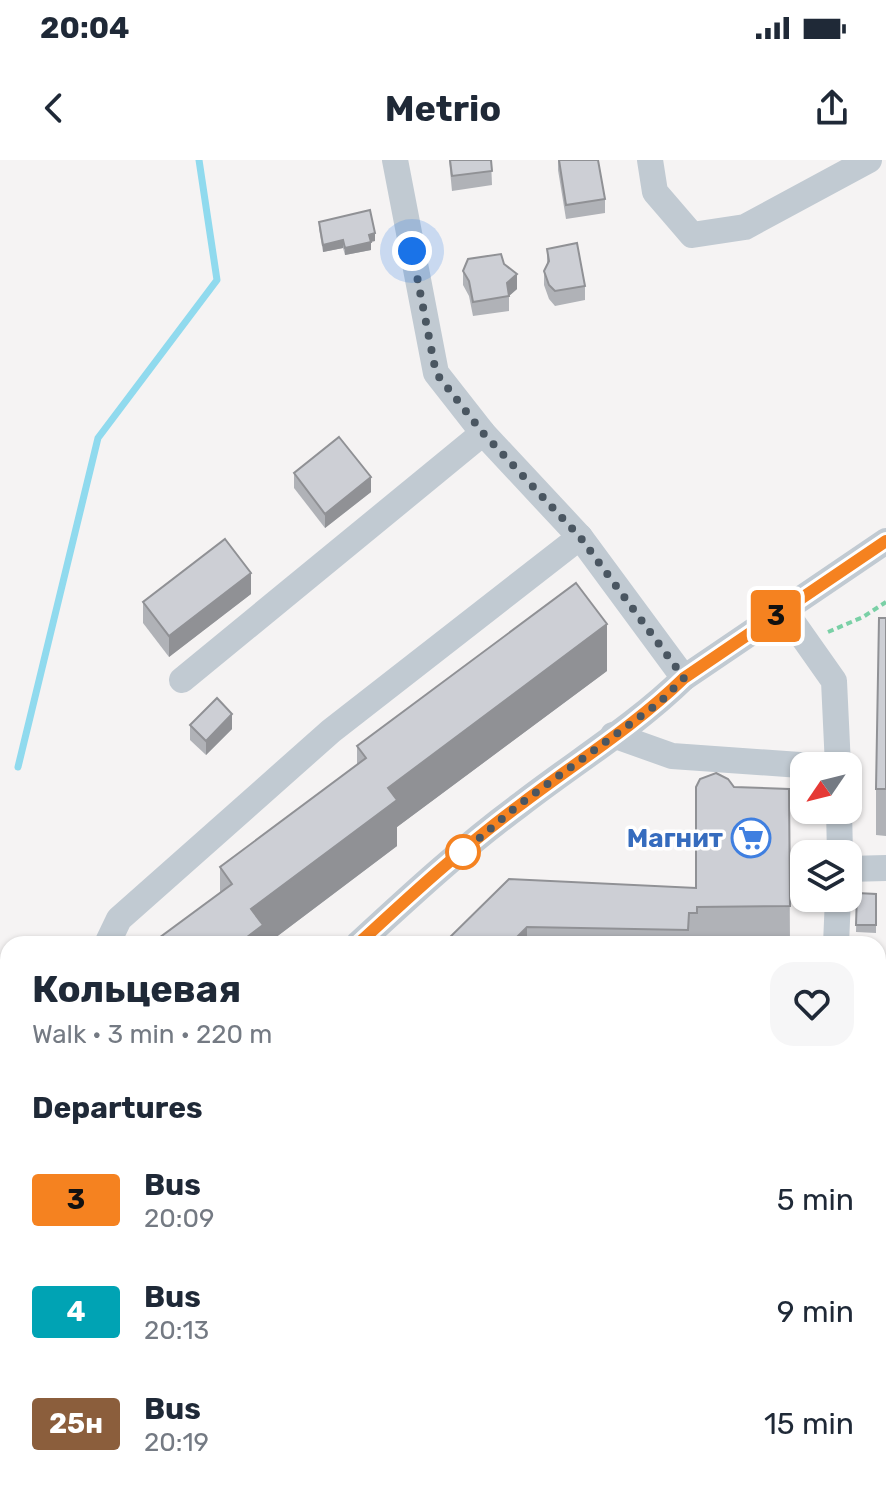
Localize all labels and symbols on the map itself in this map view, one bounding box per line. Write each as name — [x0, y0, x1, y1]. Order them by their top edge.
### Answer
your location — [392, 231, 432, 271]
line badge: 3 — [750, 590, 802, 642]
north arrow — [790, 752, 862, 824]
supermarket icon: Магнит — [730, 817, 772, 859]
place label: Магнит — [627, 823, 723, 854]
unlabelled marker — [446, 835, 480, 869]

